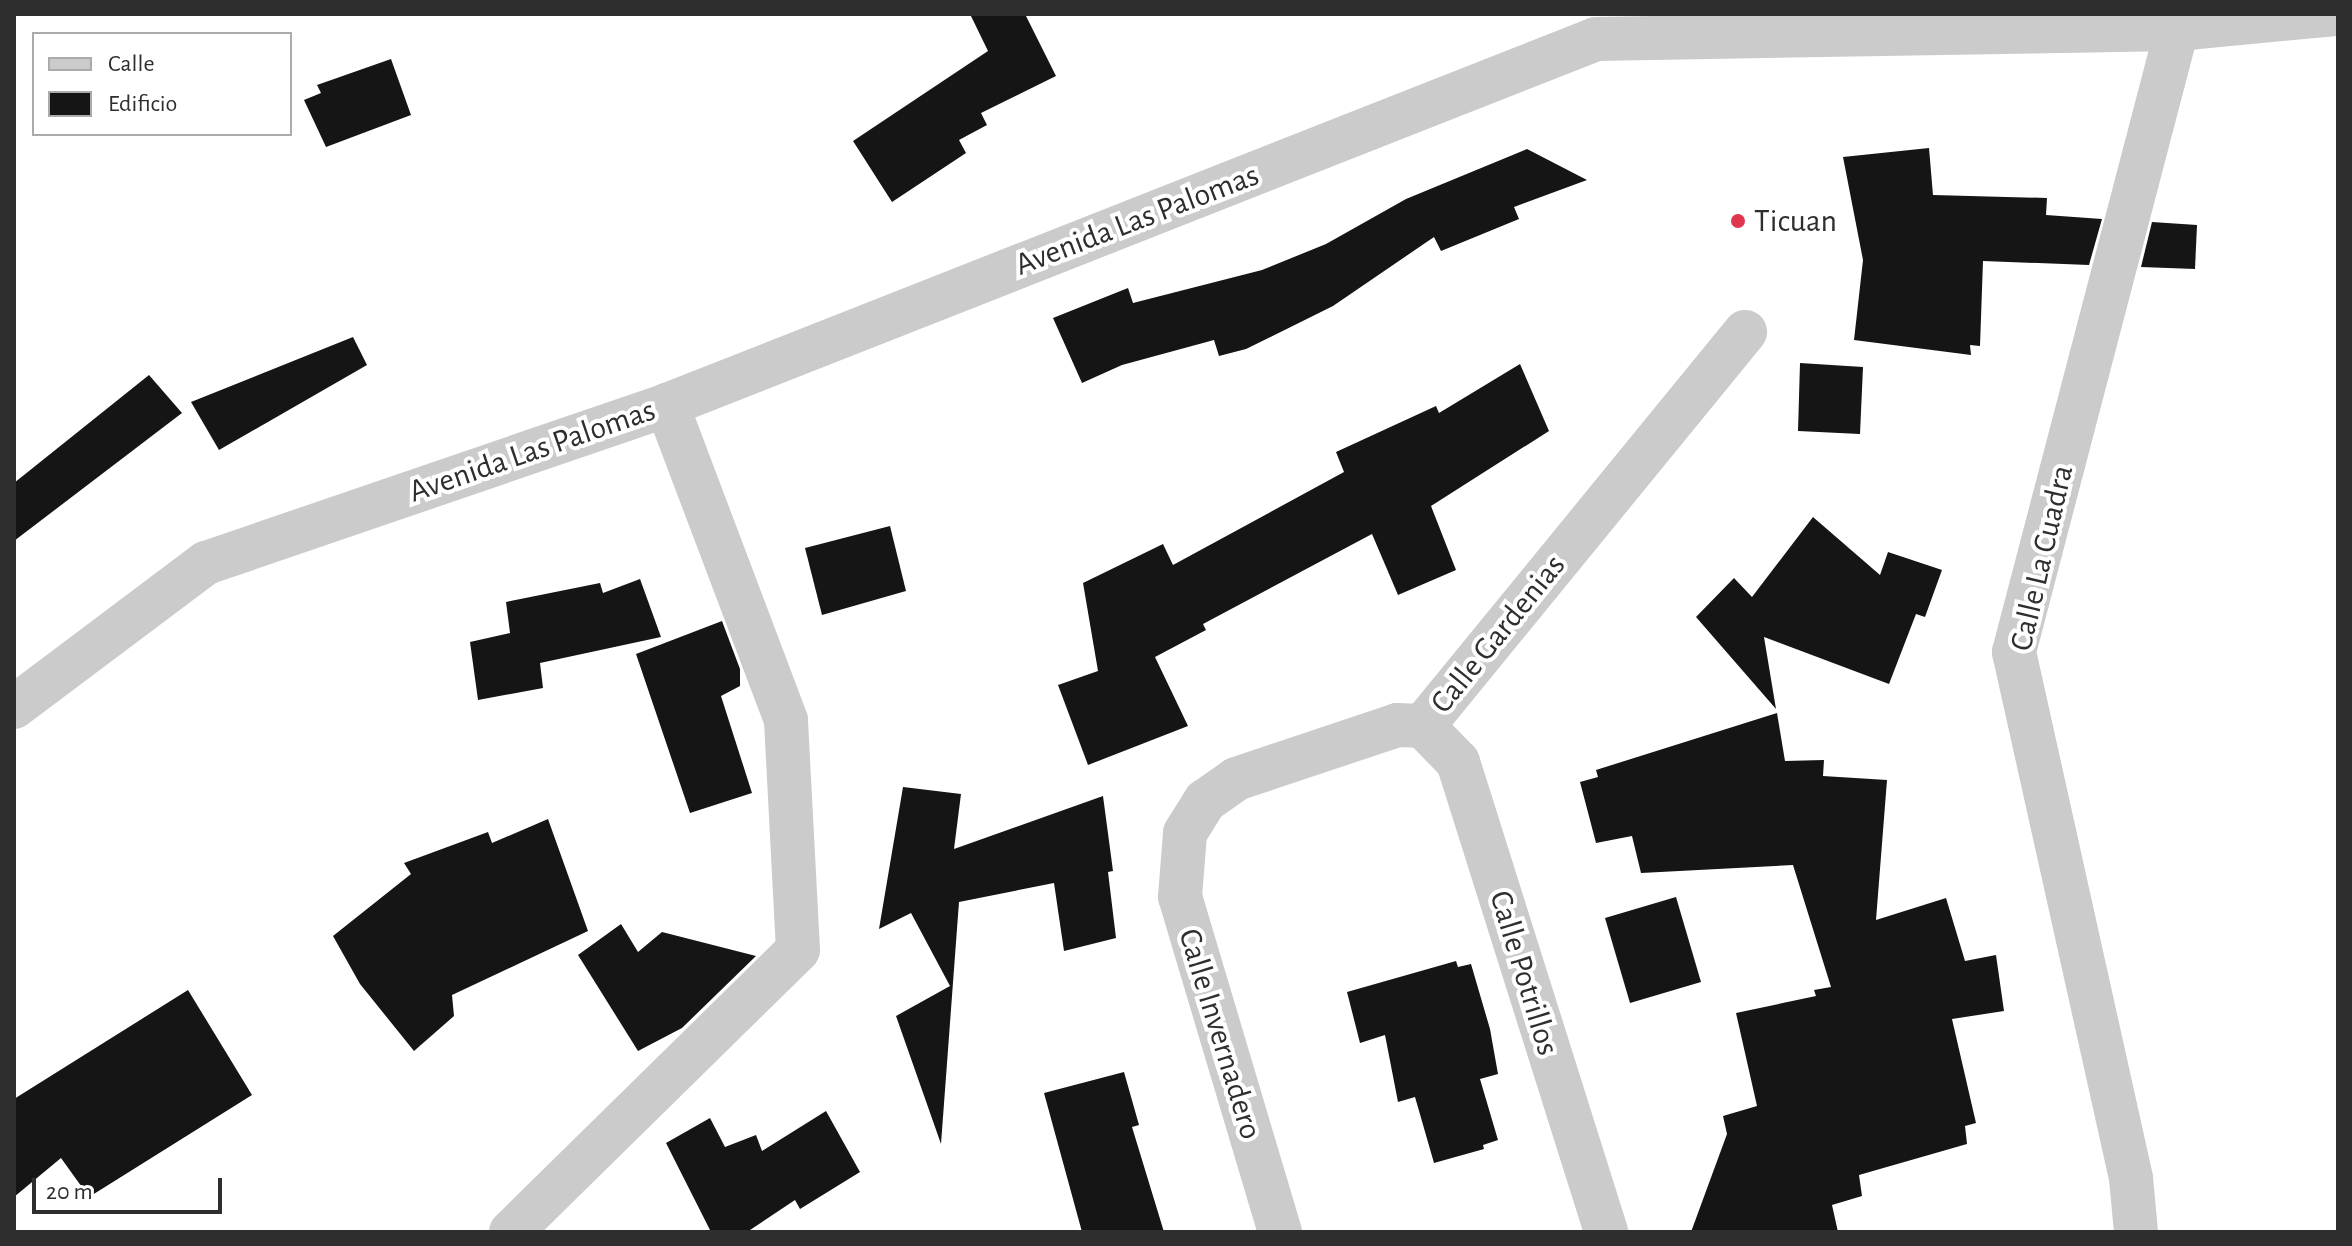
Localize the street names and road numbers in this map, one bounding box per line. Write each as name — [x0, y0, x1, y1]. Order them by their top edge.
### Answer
street label: Avenida Las Palomas — [1010, 156, 1264, 284]
street label: Avenida Las Palomas — [404, 391, 660, 511]
street label: Calle La Cuadra — [2002, 461, 2082, 655]
street label: Calle Gardenias — [1422, 547, 1574, 721]
street label: Calle Potrillos — [1481, 886, 1567, 1060]
street label: Calle Invernadero — [1170, 924, 1270, 1144]

